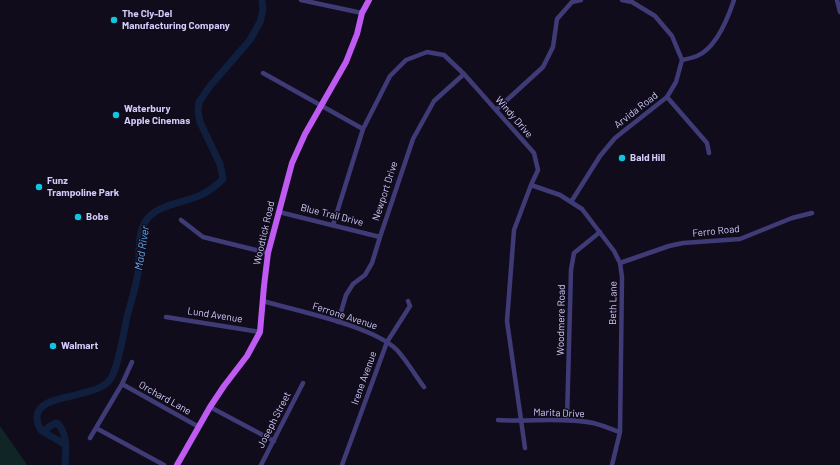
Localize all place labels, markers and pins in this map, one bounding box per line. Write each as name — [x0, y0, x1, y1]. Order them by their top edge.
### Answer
place label: The Cly-Del Manufacturing Company — [122, 8, 230, 32]
marker: The Cly-Del Manufacturing Company — [109, 15, 119, 25]
place label: Waterbury Apple Cinemas — [124, 103, 190, 126]
marker: Waterbury Apple Cinemas — [111, 110, 121, 120]
place label: Bald Hill — [630, 152, 665, 164]
marker: Bald Hill — [617, 153, 627, 163]
place label: Funz Trampoline Park — [47, 175, 119, 198]
marker: Funz Trampoline Park — [34, 182, 44, 192]
place label: Bobs — [86, 211, 108, 223]
marker: Bobs — [73, 212, 83, 222]
place label: Walmart — [61, 340, 98, 352]
marker: Walmart — [48, 341, 58, 351]

